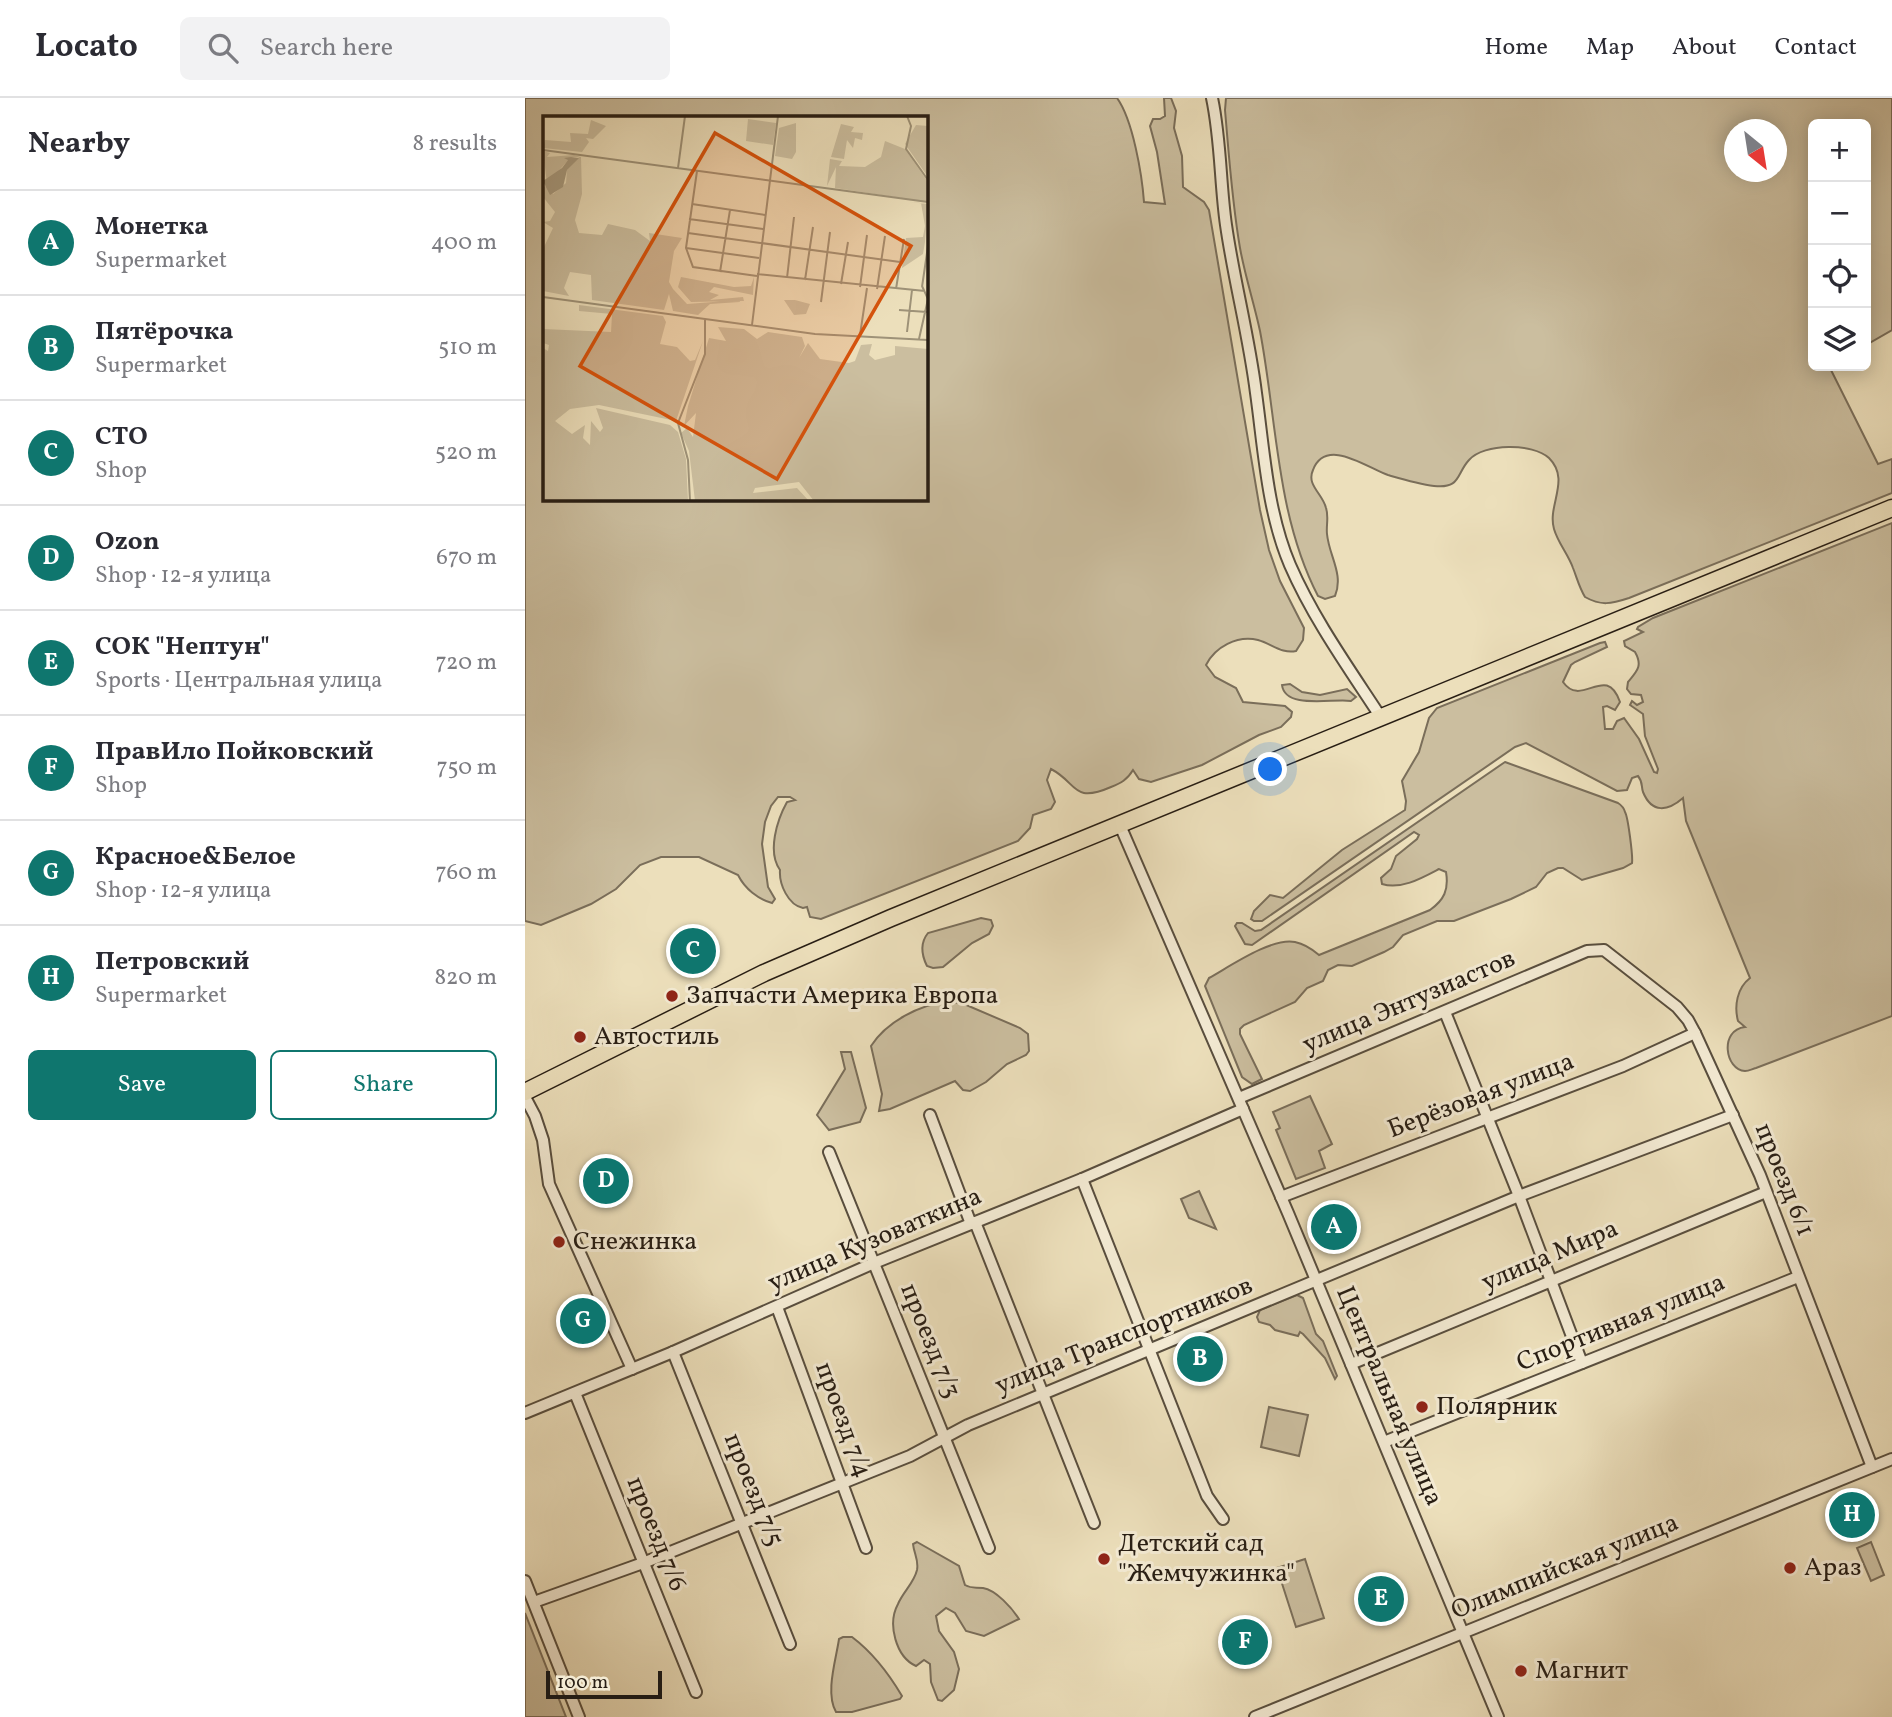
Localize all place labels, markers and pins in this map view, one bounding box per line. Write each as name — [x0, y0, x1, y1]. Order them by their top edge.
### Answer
pin: C — [670, 925, 716, 977]
place label: Запчасти Америка Европа — [686, 978, 998, 1014]
marker: Запчасти Америка Европа — [664, 988, 680, 1004]
place label: Автостиль — [594, 1019, 719, 1055]
marker: Автостиль — [572, 1029, 588, 1045]
pin: D — [583, 1155, 629, 1207]
pin: A — [1311, 1201, 1357, 1253]
place label: Снежинка — [573, 1224, 697, 1260]
marker: Снежинка — [551, 1234, 567, 1250]
pin: G — [560, 1295, 606, 1347]
pin: B — [1177, 1333, 1223, 1385]
place label: Полярник — [1436, 1389, 1557, 1425]
marker: Полярник — [1414, 1399, 1430, 1415]
pin: H — [1829, 1489, 1875, 1541]
place label: Детский сад "Жемчужинка" — [1118, 1526, 1295, 1592]
place label: Араз — [1804, 1550, 1861, 1586]
marker: Детский сад "Жемчужинка" — [1096, 1551, 1112, 1567]
marker: Араз — [1782, 1560, 1798, 1576]
pin: E — [1358, 1573, 1404, 1625]
pin: F — [1222, 1616, 1268, 1668]
place label: Магнит — [1535, 1653, 1628, 1689]
marker: Магнит — [1513, 1663, 1529, 1679]

